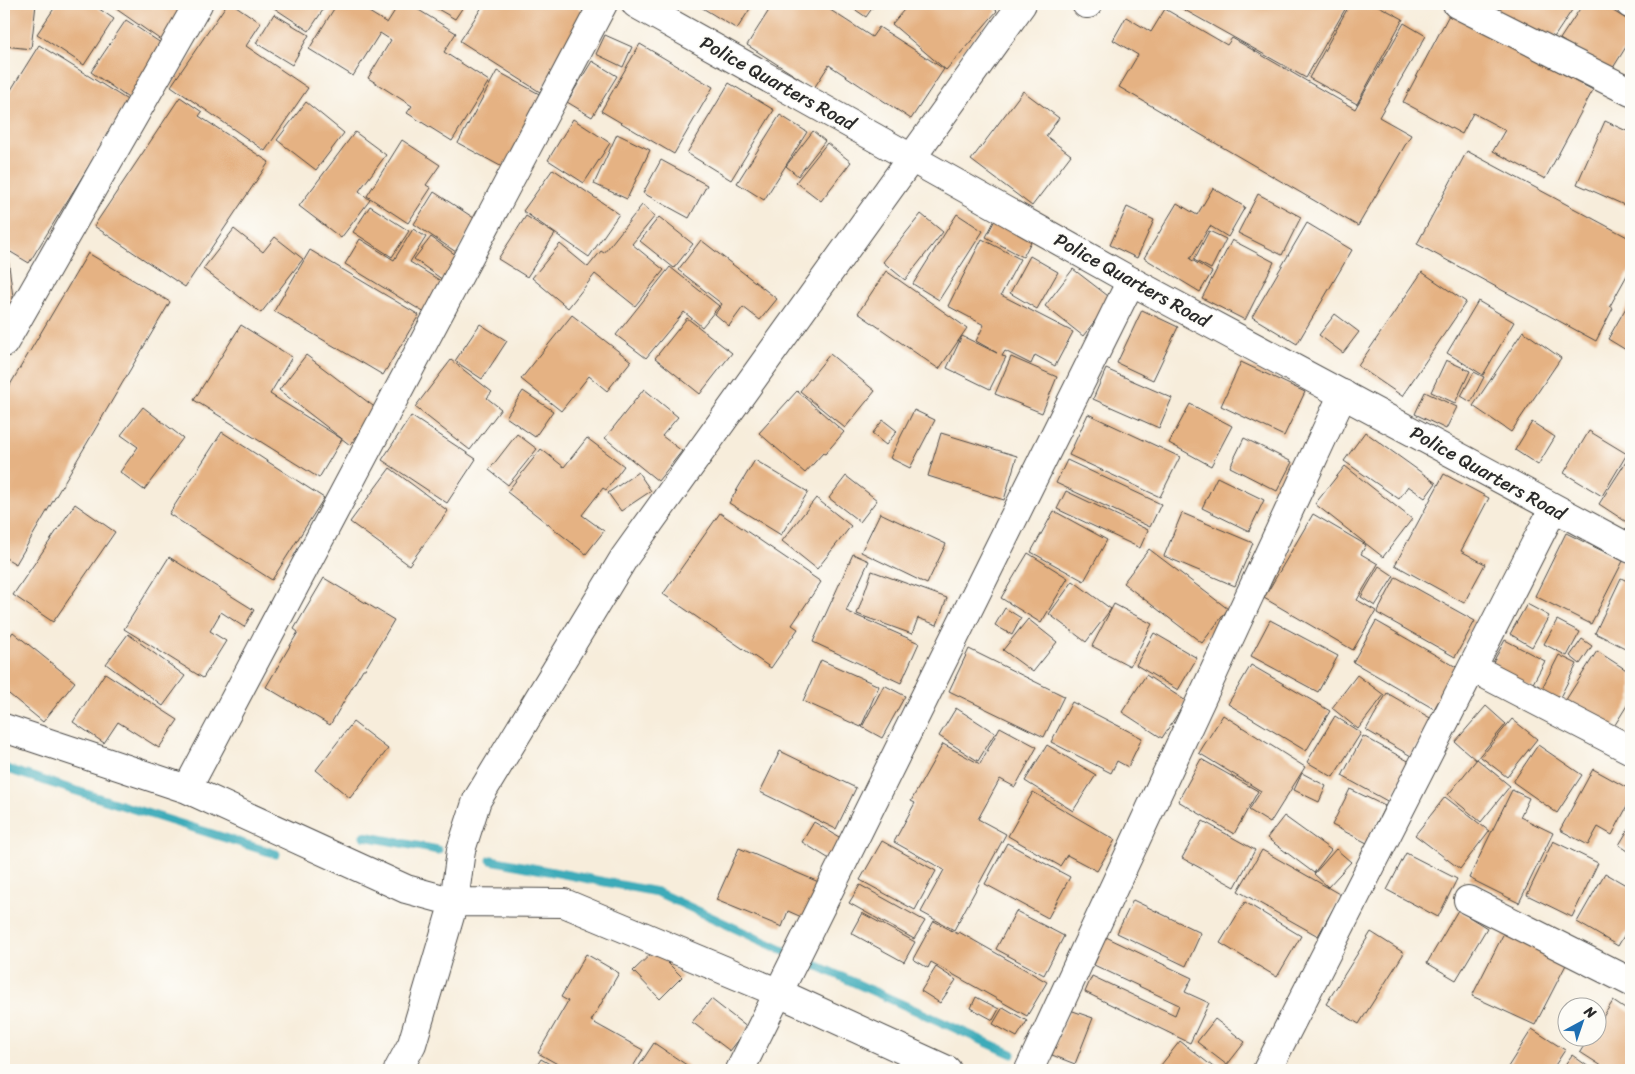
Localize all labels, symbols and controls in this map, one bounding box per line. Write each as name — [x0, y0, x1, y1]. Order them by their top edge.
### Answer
street label: Police Quarters Road — [694, 26, 864, 141]
street label: Police Quarters Road — [1048, 223, 1218, 338]
street label: Police Quarters Road — [1404, 416, 1574, 531]
north arrow — [1558, 996, 1608, 1046]
text: N — [1578, 999, 1602, 1025]

